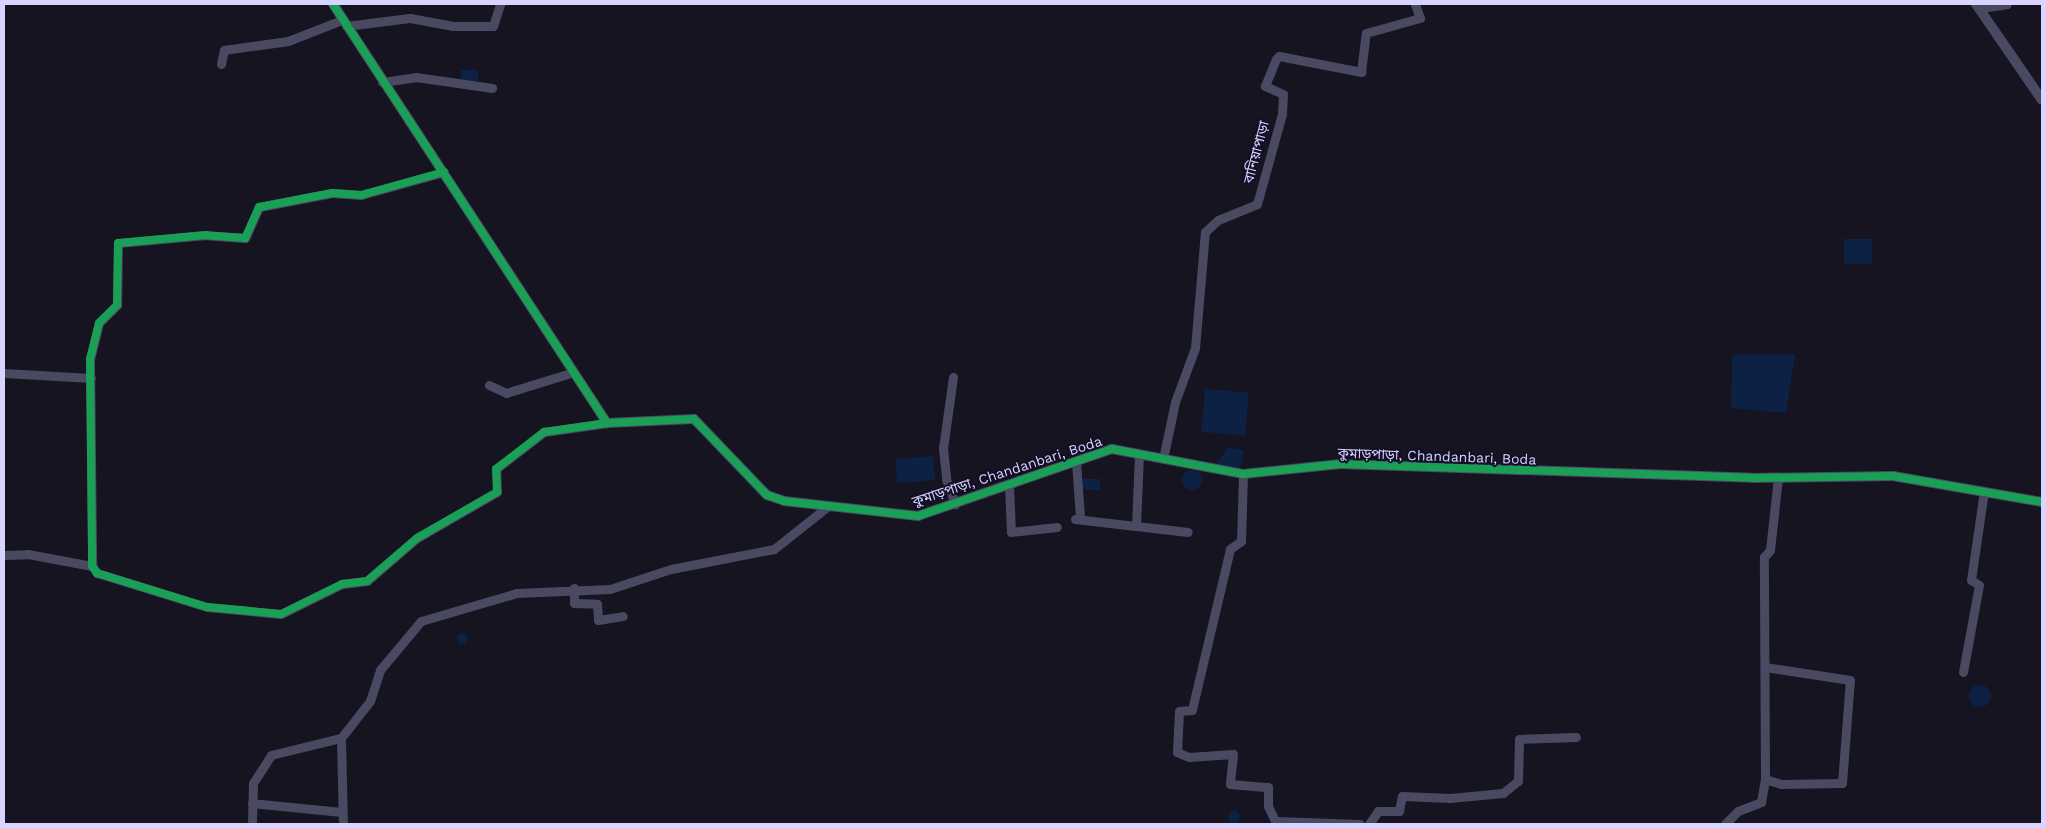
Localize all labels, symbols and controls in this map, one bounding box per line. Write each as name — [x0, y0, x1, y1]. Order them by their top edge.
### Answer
street label: বানিয়াপাড়া — [1240, 119, 1272, 185]
street label: কুমাড়পাড়া, Chandanbari, Boda — [910, 432, 1104, 510]
street label: কুমাড়পাড়া, Chandanbari, Boda — [1337, 444, 1537, 468]

